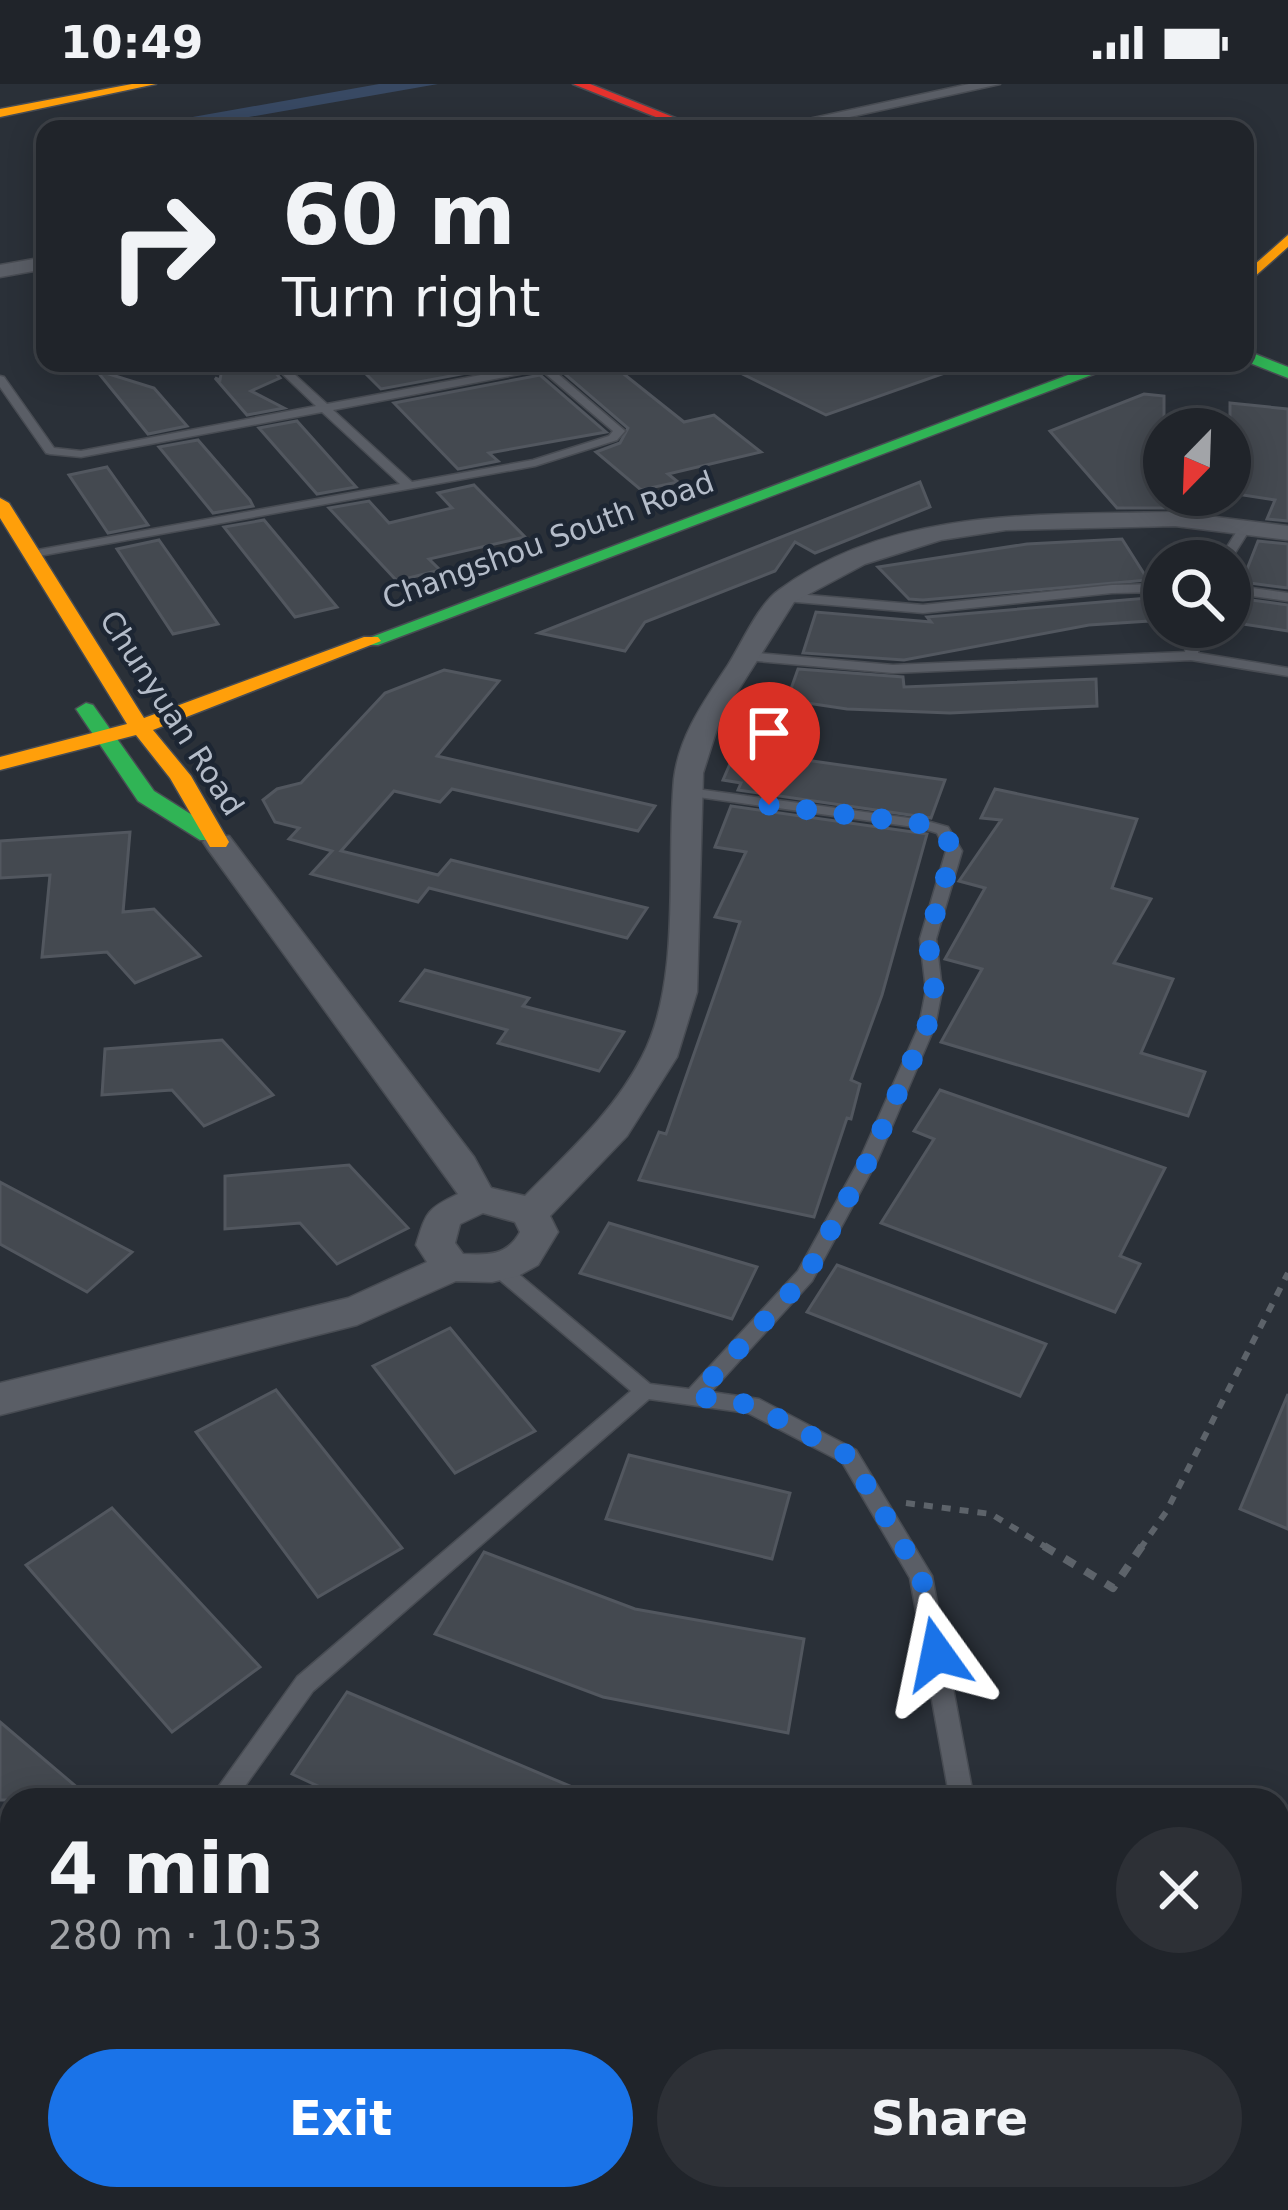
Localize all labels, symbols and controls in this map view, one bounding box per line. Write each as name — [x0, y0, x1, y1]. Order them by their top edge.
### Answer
text: 10:49 — [60, 16, 203, 69]
text: 60 m — [282, 166, 516, 264]
icon: right — [84, 168, 240, 324]
text: Turn right — [282, 266, 541, 329]
north arrow — [1143, 408, 1251, 516]
map controls — [1143, 408, 1251, 648]
street label: Changshou South Road — [378, 464, 718, 616]
button: search — [1143, 540, 1251, 648]
street label: Chunyuan Road — [93, 604, 251, 822]
pin — [718, 682, 820, 805]
icon: arrive — [736, 700, 802, 766]
position arrow — [874, 1591, 1000, 1717]
text: 4 min — [48, 1826, 274, 1910]
button: close — [1116, 1827, 1242, 1953]
text: 280 m · 10:53 — [48, 1913, 322, 1958]
button: Exit — [48, 2049, 633, 2187]
button: Share — [657, 2049, 1242, 2187]

